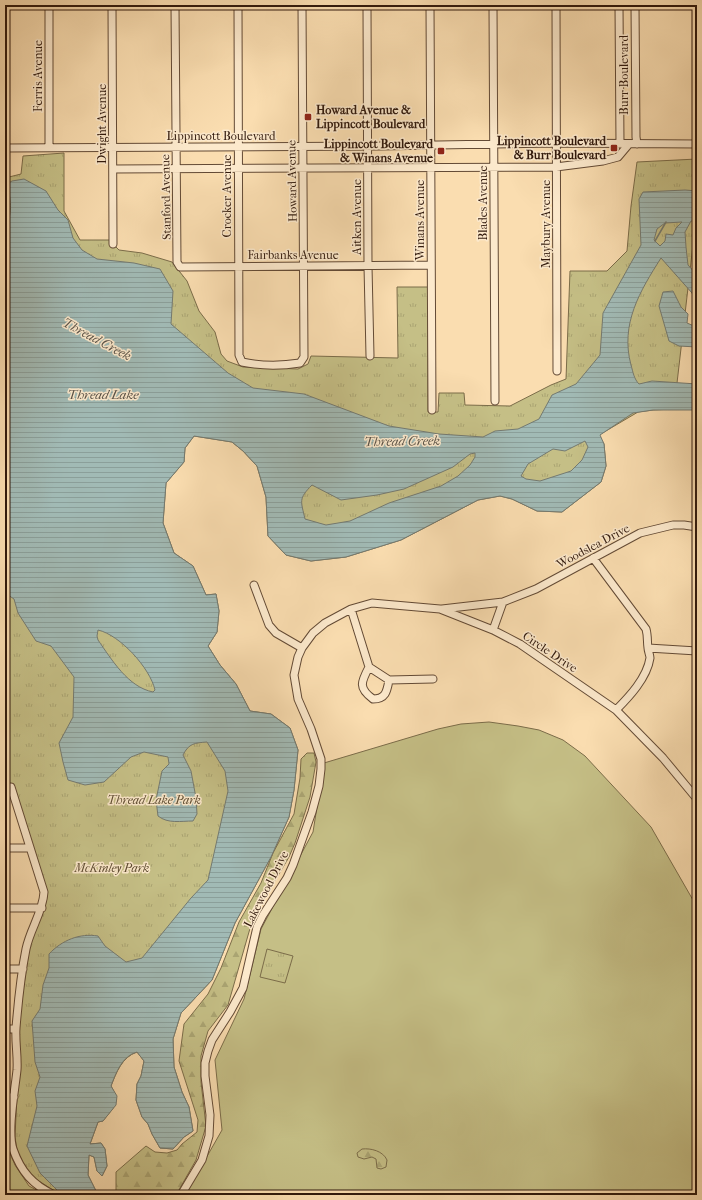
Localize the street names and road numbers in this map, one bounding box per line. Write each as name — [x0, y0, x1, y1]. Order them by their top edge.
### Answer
street label: Burr Boulevard — [617, 35, 631, 115]
street label: Ferris Avenue — [31, 40, 45, 112]
street label: Dwight Avenue — [95, 84, 109, 164]
street label: Lippincott Boulevard — [166, 129, 276, 143]
street label: Howard Avenue — [284, 140, 300, 222]
street label: Stanford Avenue — [158, 154, 174, 240]
street label: Crocker Avenue — [220, 155, 234, 237]
street label: Blades Avenue — [476, 166, 490, 240]
street label: Aitken Avenue — [350, 179, 364, 256]
street label: Winans Avenue — [413, 180, 427, 261]
street label: Maybury Avenue — [539, 180, 553, 268]
street label: Fairbanks Avenue — [247, 248, 339, 262]
street label: Woodslea Drive — [553, 521, 632, 572]
street label: Circle Drive — [520, 629, 580, 675]
street label: Lakewood Drive — [241, 848, 291, 930]

